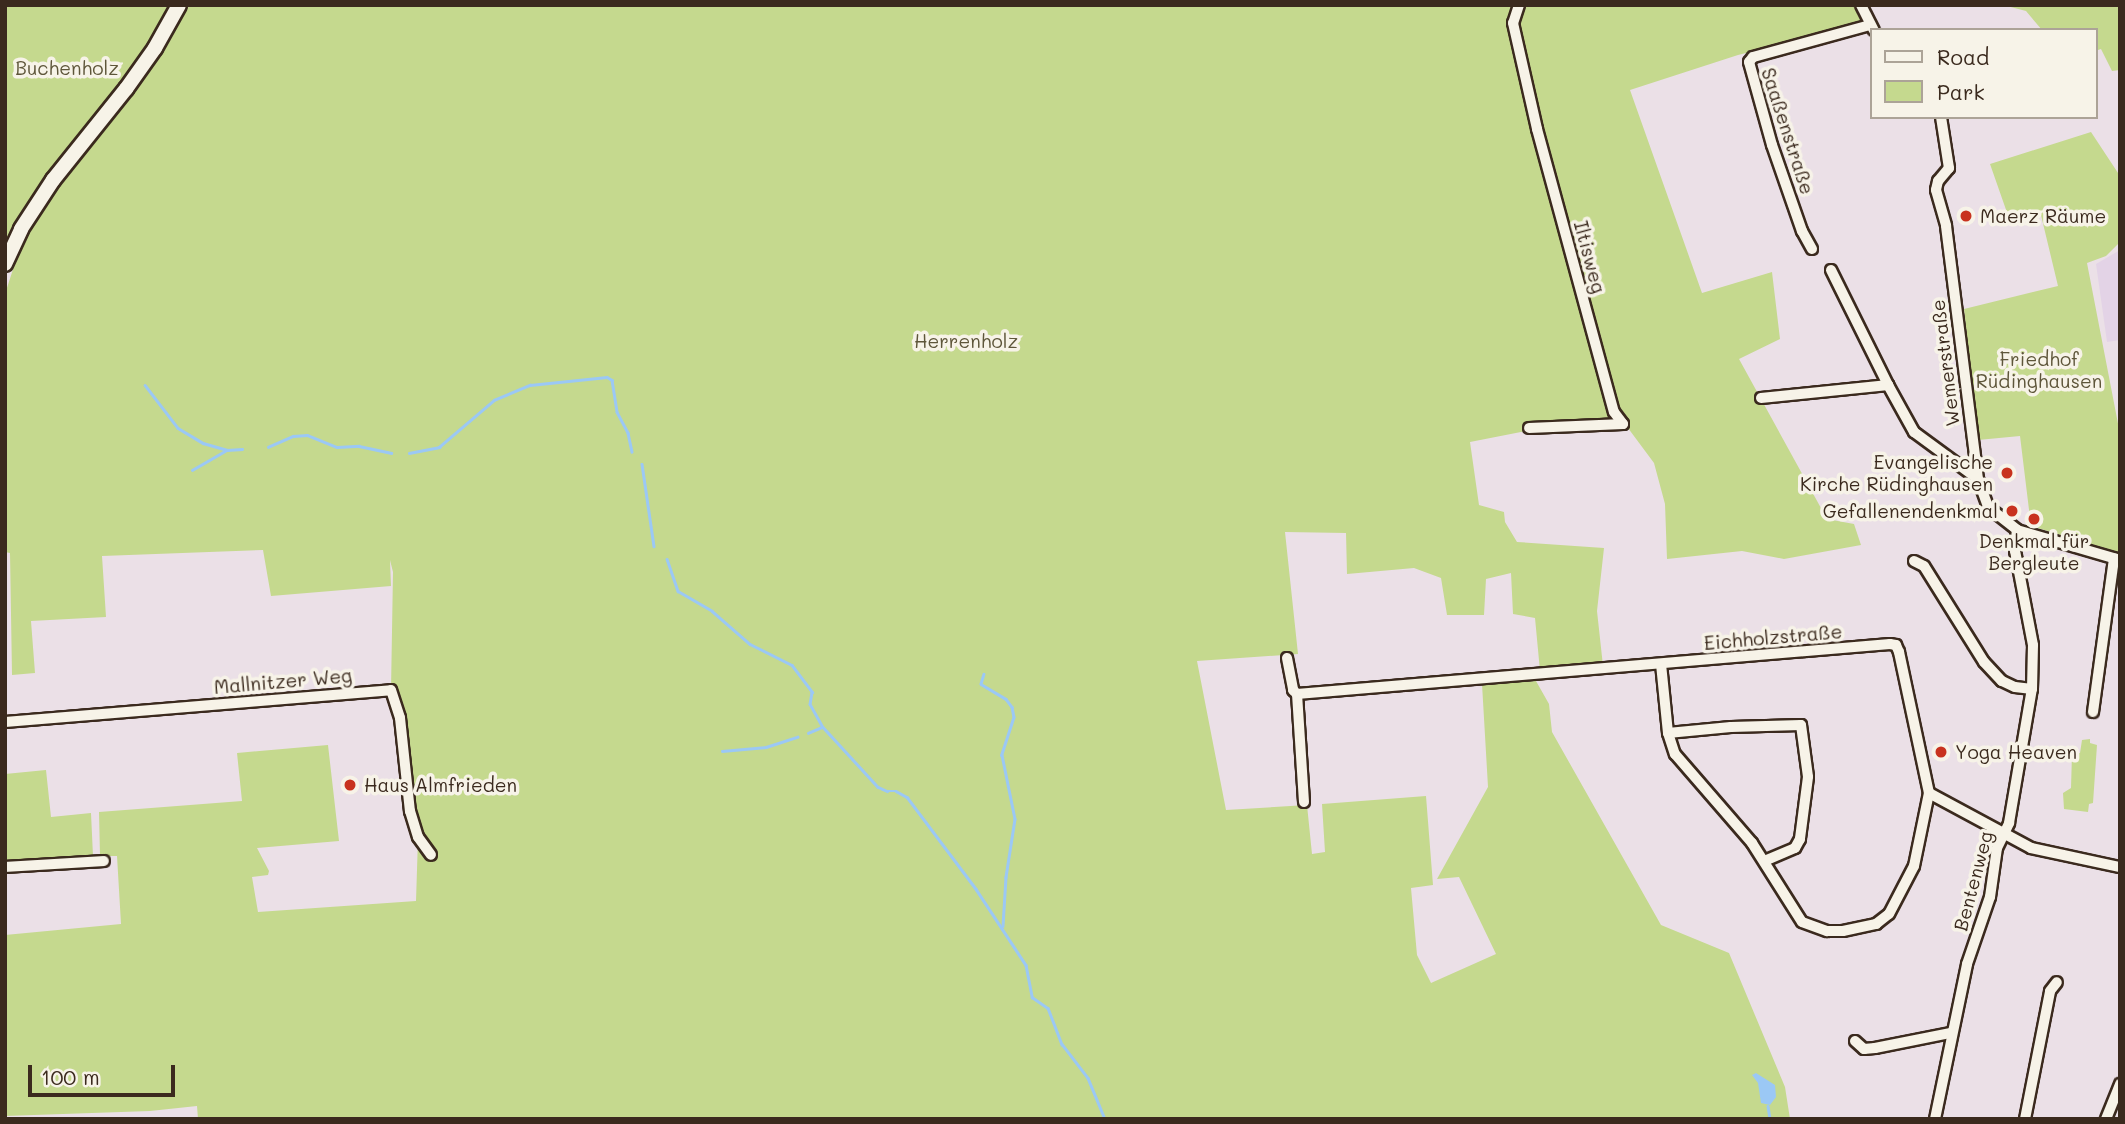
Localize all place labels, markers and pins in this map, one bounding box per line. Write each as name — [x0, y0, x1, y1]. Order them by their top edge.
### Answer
place label: Maerz Räume — [1980, 205, 2106, 227]
marker: Maerz Räume — [1958, 208, 1974, 224]
place label: Evangelische Kirche Rüdinghausen — [1800, 451, 1993, 495]
marker: Evangelische Kirche Rüdinghausen — [1999, 465, 2015, 481]
place label: Gefallenendenkmal — [1823, 500, 1998, 522]
marker: Gefallenendenkmal — [2004, 503, 2020, 519]
marker: Denkmal für Bergleute — [2026, 511, 2042, 527]
place label: Denkmal für Bergleute — [1979, 530, 2089, 574]
place label: Yoga Heaven — [1955, 741, 2077, 763]
marker: Yoga Heaven — [1933, 744, 1949, 760]
place label: Haus Almfrieden — [364, 774, 517, 796]
marker: Haus Almfrieden — [342, 777, 358, 793]

